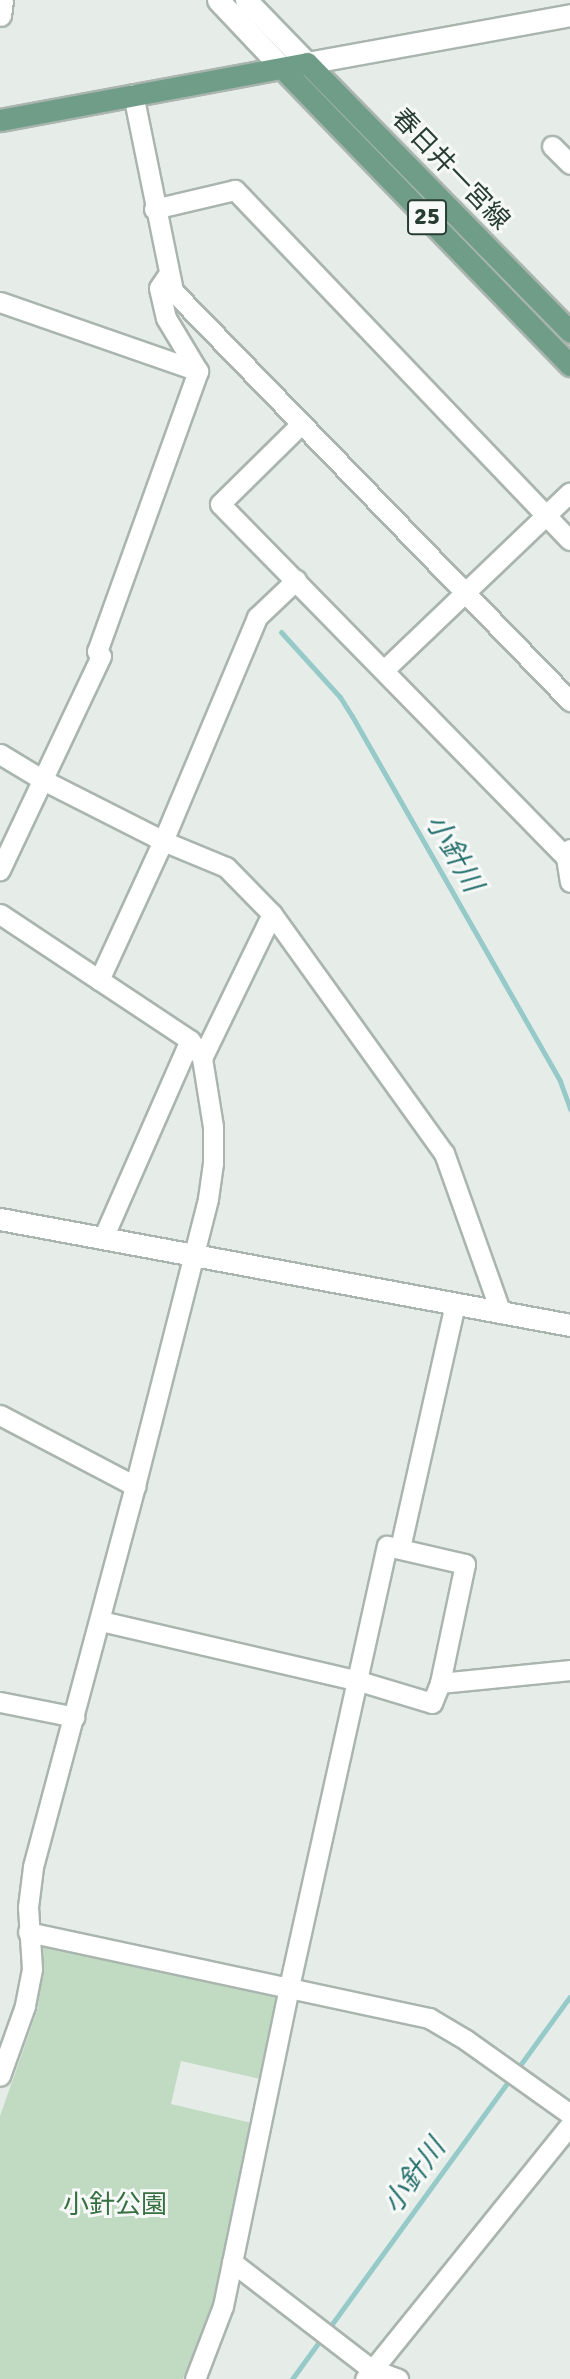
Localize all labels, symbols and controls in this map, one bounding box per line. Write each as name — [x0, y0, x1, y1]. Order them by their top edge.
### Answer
street label: 春日井一宮線 — [385, 103, 515, 237]
road number: 25 — [406, 196, 448, 238]
water label: 小針川 — [418, 808, 490, 898]
water label: 小針川 — [376, 2132, 452, 2220]
park label: 小針公園 — [63, 2190, 167, 2222]

